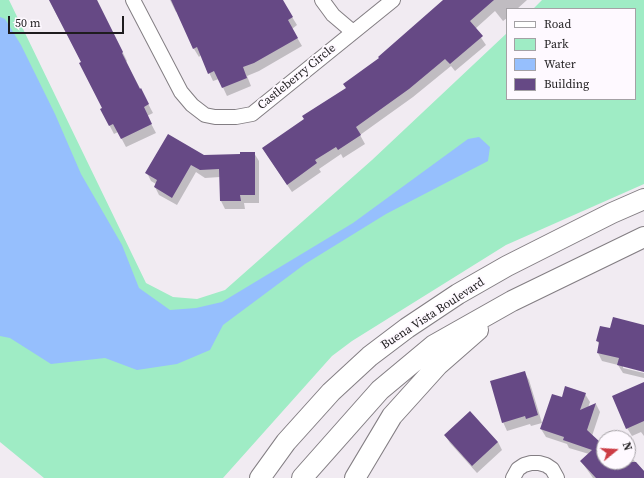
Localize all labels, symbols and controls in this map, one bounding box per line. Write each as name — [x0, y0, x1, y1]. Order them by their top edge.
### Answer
scale bar — [10, 8, 126, 34]
legend — [506, 8, 636, 100]
text: 50 m — [15, 15, 41, 31]
text: Road — [544, 16, 571, 32]
text: Park — [544, 36, 569, 52]
street label: Castleberry Circle — [255, 41, 339, 113]
text: Water — [544, 56, 576, 72]
text: Building — [544, 76, 589, 92]
street label: Buena Vista Boulevard — [379, 275, 487, 353]
north arrow — [596, 430, 636, 470]
text: N — [619, 440, 635, 453]

